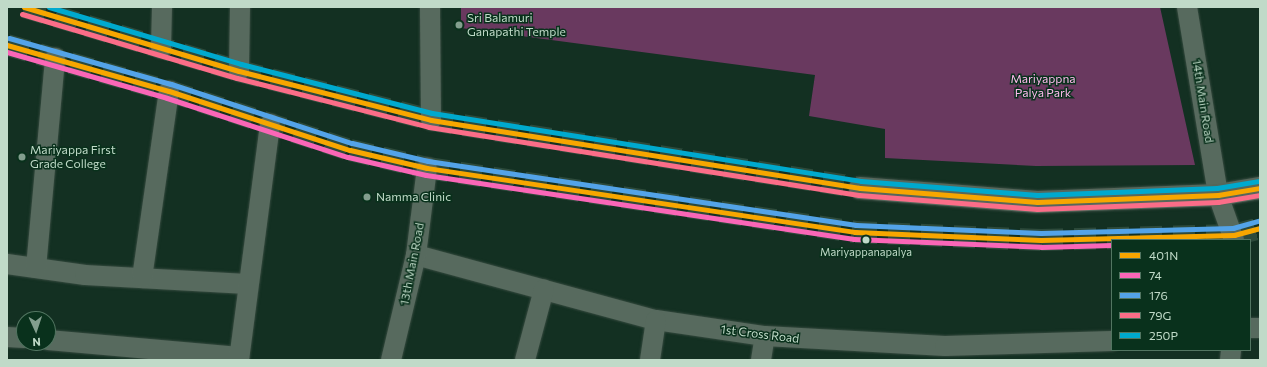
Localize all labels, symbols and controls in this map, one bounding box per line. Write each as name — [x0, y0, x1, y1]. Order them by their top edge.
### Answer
place label: Sri Balamuri Ganapathi Temple — [467, 11, 566, 39]
marker: Sri Balamuri Ganapathi Temple — [454, 20, 464, 30]
street label: 14th Main Road — [1189, 58, 1217, 144]
park label: Mariyappna Palya Park — [1010, 72, 1076, 100]
place label: Mariyappa First Grade College — [30, 143, 116, 171]
marker: Mariyappa First Grade College — [17, 152, 27, 162]
place label: Namma Clinic — [376, 190, 451, 204]
marker: Namma Clinic — [361, 191, 373, 203]
street label: 13th Main Road — [397, 221, 427, 307]
marker: Mariyappanapalya — [861, 235, 871, 245]
legend — [1111, 239, 1251, 351]
place label: Mariyappanapalya — [820, 245, 912, 259]
text: 401N — [1149, 248, 1178, 262]
text: 74 — [1149, 268, 1162, 282]
text: 176 — [1149, 288, 1168, 302]
text: 79G — [1149, 308, 1171, 322]
north arrow — [16, 311, 56, 351]
street label: 1st Cross Road — [720, 322, 800, 346]
text: 250P — [1149, 328, 1178, 342]
text: N — [32, 336, 41, 349]

